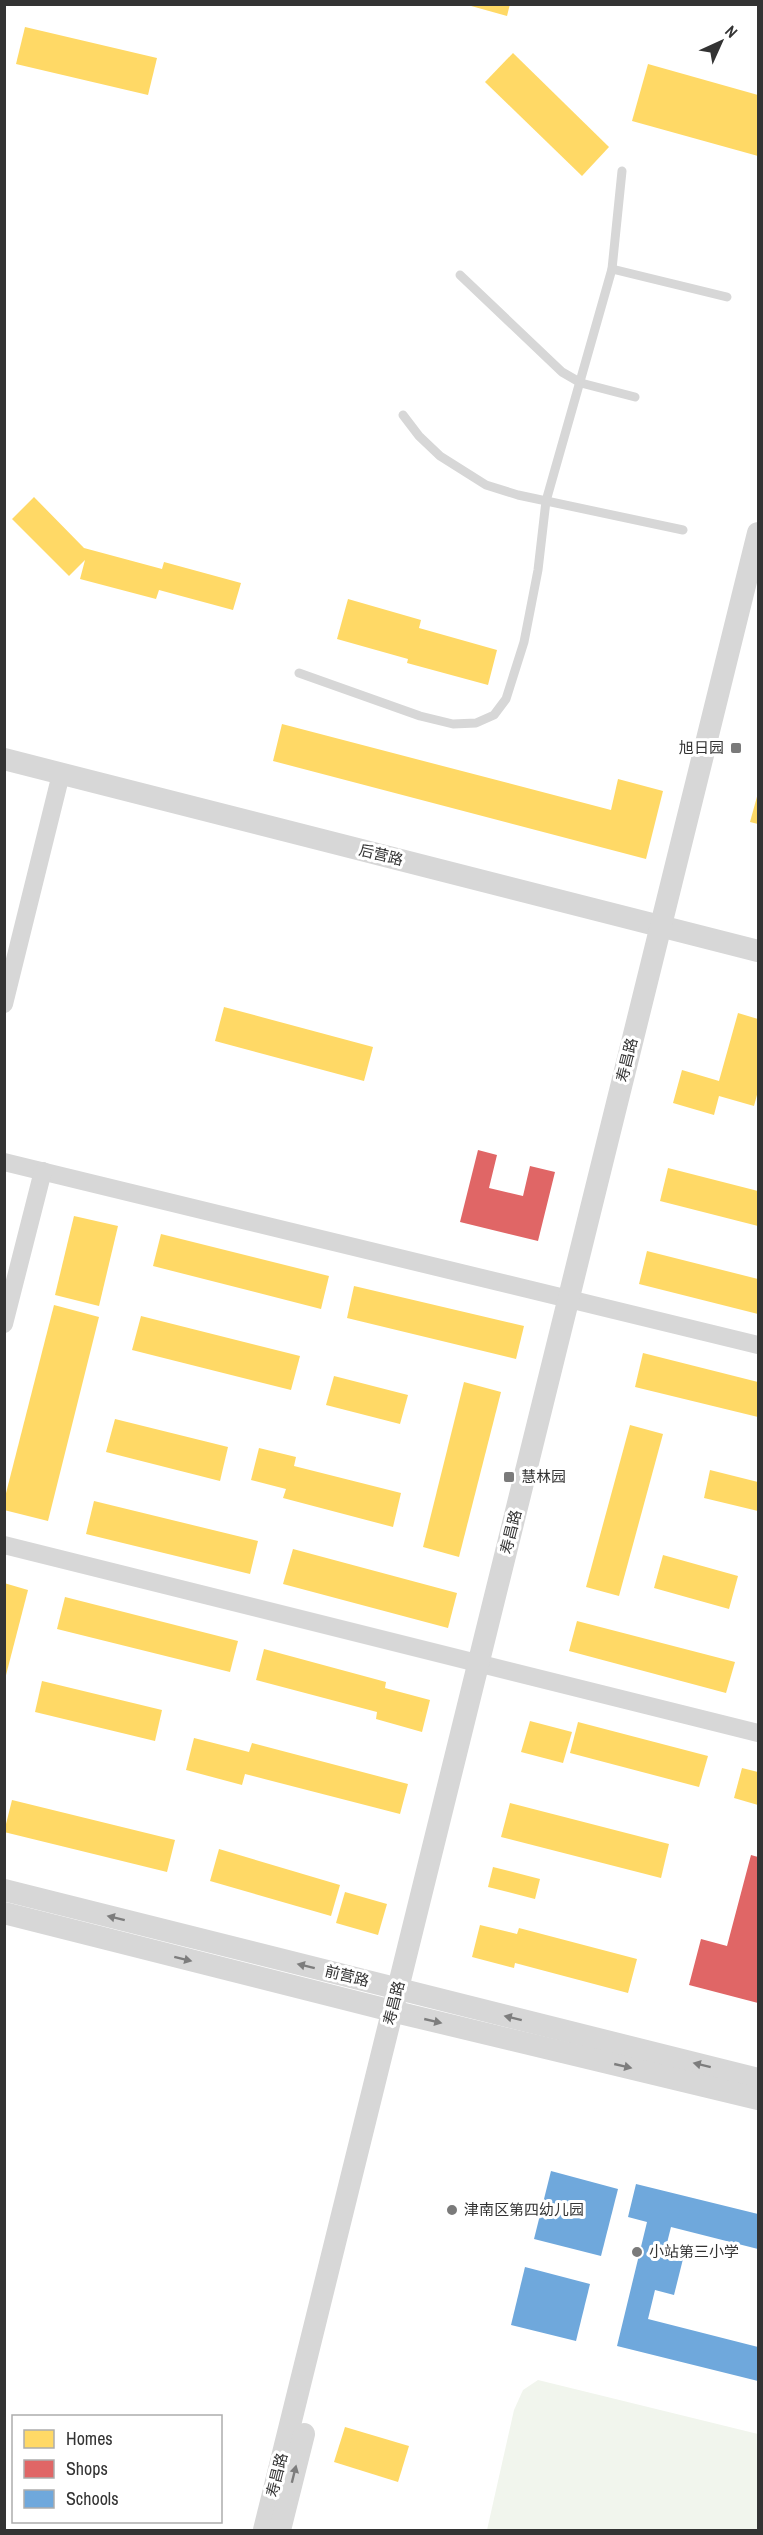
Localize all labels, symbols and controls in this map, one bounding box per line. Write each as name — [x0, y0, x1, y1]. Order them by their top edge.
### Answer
north arrow — [691, 12, 751, 72]
text: N — [720, 20, 743, 43]
place label: 旭日园 — [679, 737, 724, 758]
marker: 旭日园 — [729, 741, 743, 755]
street label: 后营路 — [357, 839, 406, 870]
street label: 寿昌路 — [611, 1035, 642, 1084]
place label: 慧林园 — [521, 1466, 566, 1487]
marker: 慧林园 — [502, 1470, 516, 1484]
street label: 寿昌路 — [495, 1507, 526, 1556]
one-way arrow — [107, 1913, 126, 1923]
one-way arrow — [174, 1954, 193, 1964]
one-way arrow — [296, 1960, 315, 1970]
street label: 前营路 — [323, 1960, 372, 1991]
street label: 寿昌路 — [378, 1978, 409, 2027]
one-way arrow — [503, 2012, 522, 2022]
one-way arrow — [424, 2017, 443, 2027]
one-way arrow — [693, 2059, 711, 2069]
one-way arrow — [614, 2062, 632, 2072]
place label: 津南区第四幼儿园 — [464, 2199, 584, 2220]
marker: 津南区第四幼儿园 — [445, 2203, 459, 2217]
place label: 小站第三小学 — [649, 2241, 739, 2262]
marker: 小站第三小学 — [630, 2245, 644, 2259]
legend — [12, 2415, 222, 2523]
text: Homes — [66, 2426, 113, 2451]
street label: 寿昌路 — [261, 2450, 292, 2499]
text: Shops — [66, 2456, 108, 2481]
one-way arrow — [290, 2464, 300, 2483]
text: Schools — [66, 2486, 119, 2511]

